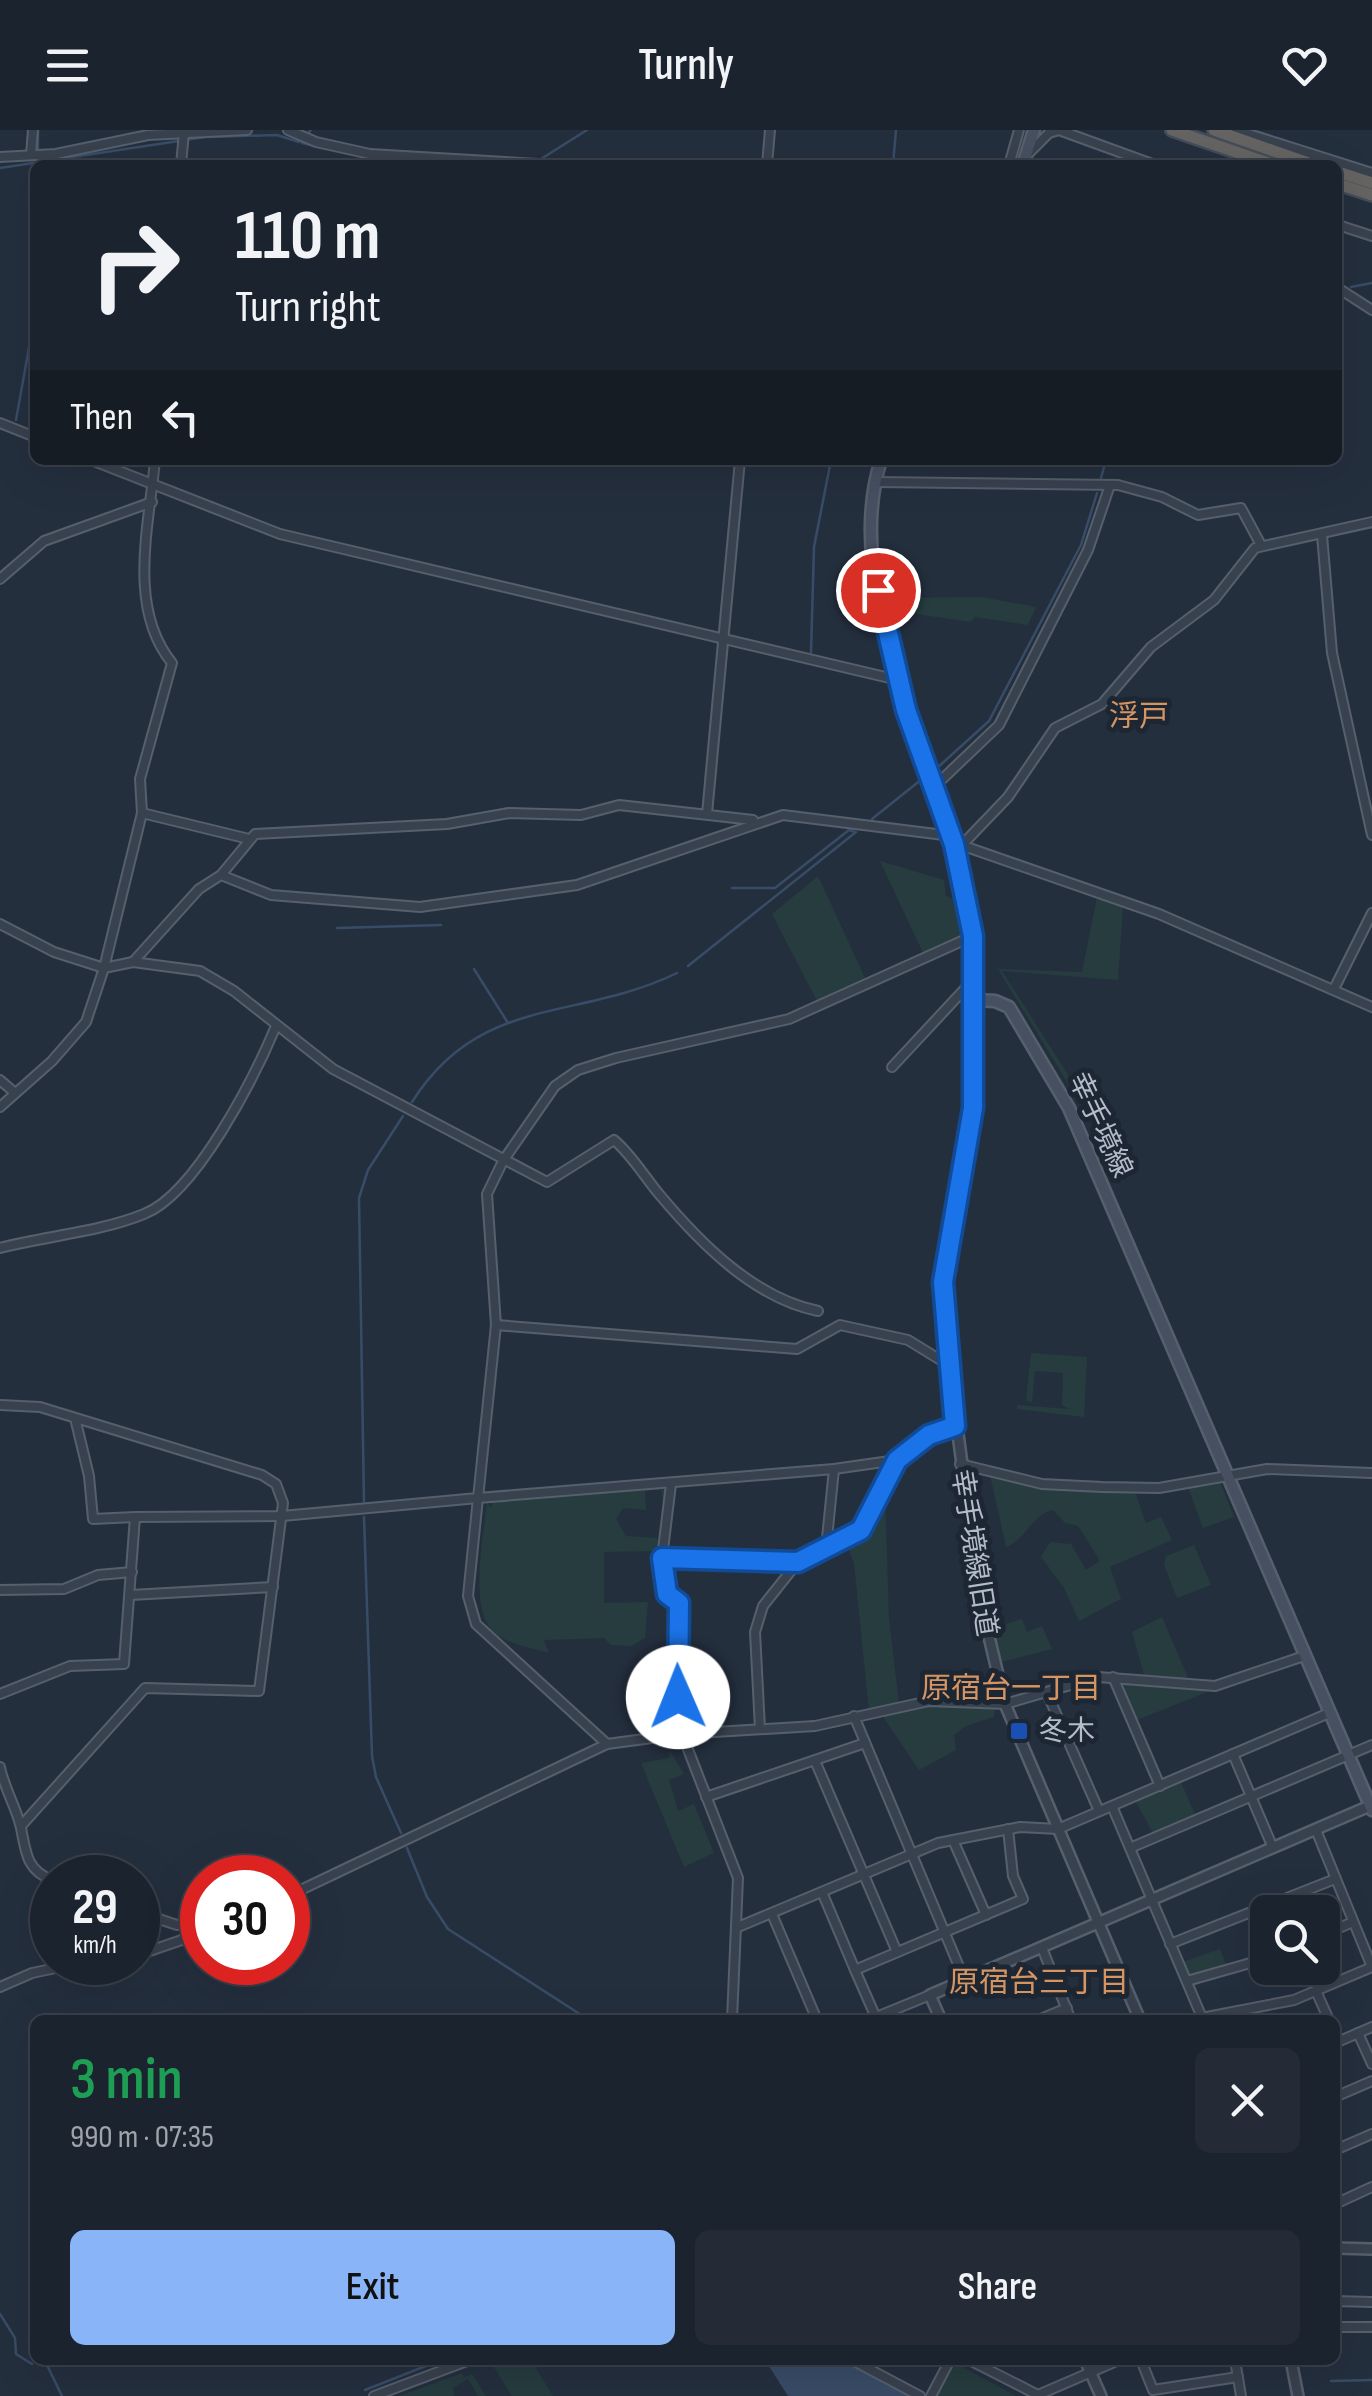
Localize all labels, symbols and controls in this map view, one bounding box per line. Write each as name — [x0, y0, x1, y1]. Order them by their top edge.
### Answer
icon: menu — [40, 38, 95, 93]
text: Turnly — [638, 38, 734, 93]
icon: heart — [1277, 38, 1332, 93]
text: 110 m — [235, 195, 381, 279]
icon: right — [70, 200, 200, 330]
text: Turn right — [235, 280, 381, 335]
icon: left — [153, 390, 208, 445]
text: Then — [70, 395, 133, 440]
pin — [836, 548, 921, 633]
icon: arrive — [851, 563, 906, 618]
district label: 浮戸 — [1109, 699, 1169, 735]
street label: 幸手境線 — [1061, 1067, 1139, 1183]
street label: 幸手境線旧道 — [945, 1467, 1003, 1639]
position arrow — [626, 1645, 730, 1749]
district label: 原宿台一丁目 — [921, 1671, 1101, 1707]
place label: 冬木 — [1039, 1715, 1095, 1748]
marker: 冬木 — [1008, 1720, 1030, 1742]
speed limit sign: 30 — [180, 1855, 310, 1985]
text: 29 — [72, 1878, 118, 1938]
map controls — [1250, 1895, 1340, 1985]
button: search — [1250, 1895, 1340, 1985]
text: km/h — [73, 1930, 117, 1961]
district label: 原宿台三丁目 — [949, 1965, 1129, 2001]
text: 3 min — [70, 2044, 183, 2116]
button: close — [1195, 2048, 1300, 2153]
text: 990 m · 07:35 — [70, 2118, 214, 2157]
button: Exit — [70, 2230, 675, 2345]
button: Share — [695, 2230, 1300, 2345]

